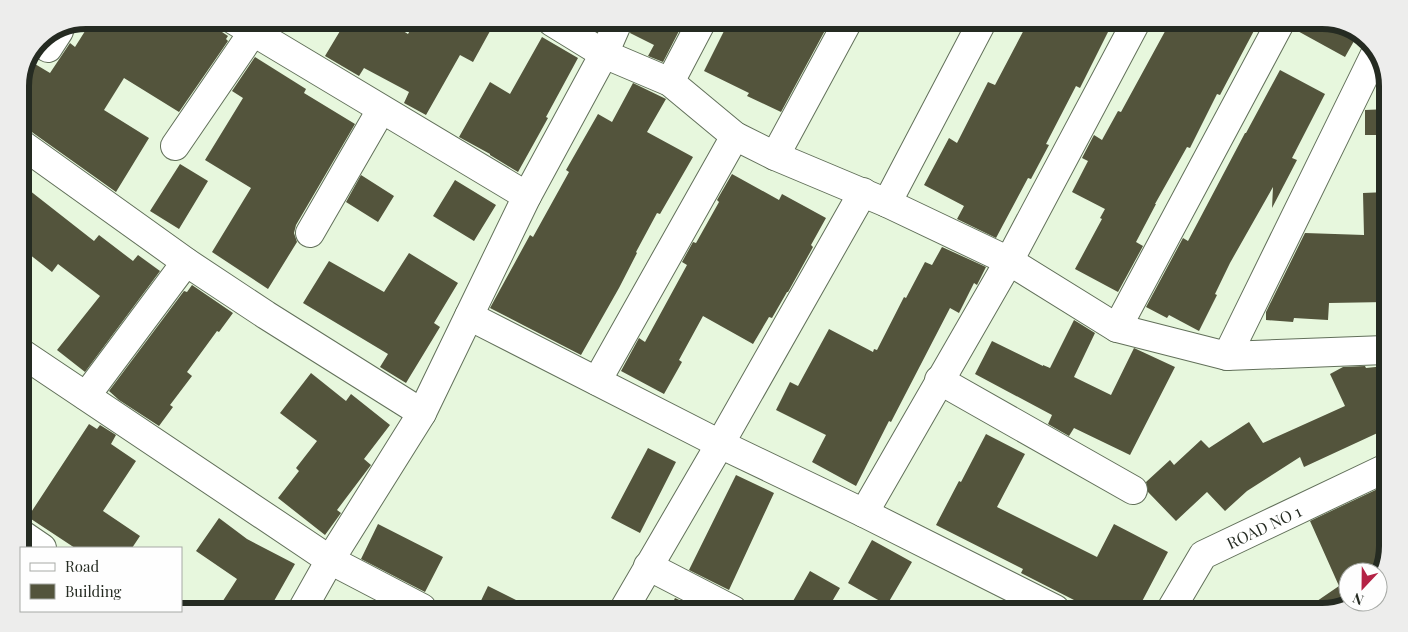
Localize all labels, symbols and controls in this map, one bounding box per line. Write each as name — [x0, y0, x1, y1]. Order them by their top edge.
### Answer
street label: ROAD NO 1 — [1223, 500, 1304, 553]
legend — [20, 547, 182, 612]
text: Road — [65, 556, 99, 576]
north arrow — [1338, 562, 1388, 612]
text: Building — [65, 581, 122, 601]
text: N — [1350, 589, 1366, 610]

